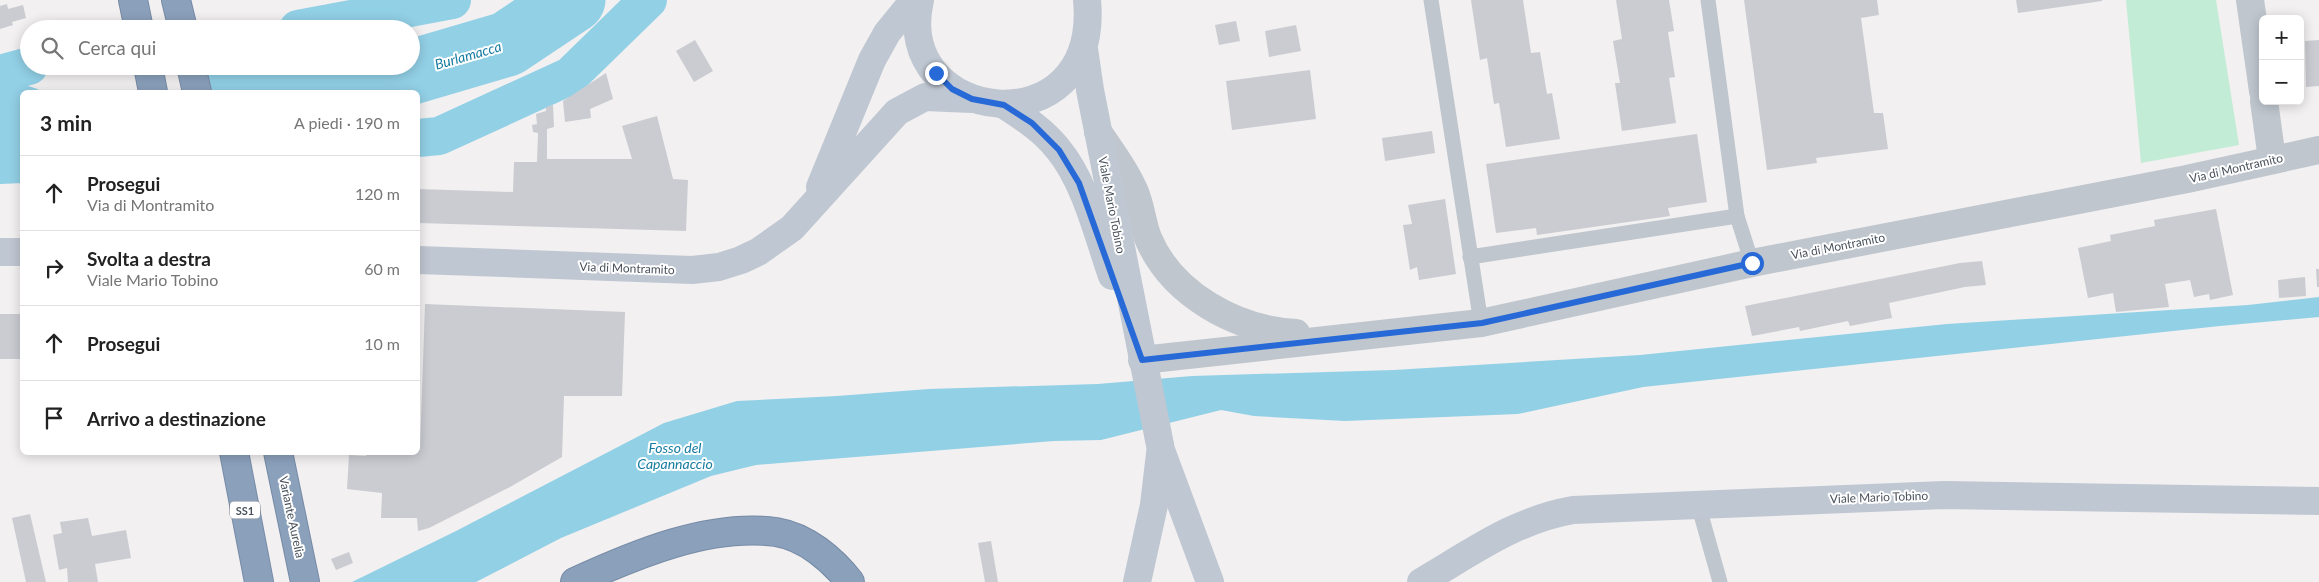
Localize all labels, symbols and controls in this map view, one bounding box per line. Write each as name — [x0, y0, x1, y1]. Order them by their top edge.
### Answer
map controls — [2259, 15, 2304, 105]
button: + — [2259, 15, 2304, 60]
search box — [20, 20, 420, 75]
icon: search — [38, 34, 66, 62]
text: Cerca qui — [78, 36, 156, 59]
water label: Burlamacca — [433, 37, 503, 73]
button: − — [2259, 60, 2304, 105]
route end — [925, 62, 948, 85]
text: 3 min — [40, 110, 92, 135]
text: A piedi · 190 m — [294, 113, 400, 132]
street label: Via di Montramito — [2188, 150, 2284, 186]
street label: Viale Mario Tobino — [1095, 155, 1129, 255]
text: Prosegui — [87, 172, 160, 195]
icon: ahead — [40, 179, 68, 207]
text: 120 m — [355, 184, 400, 203]
text: Via di Montramito — [87, 195, 214, 214]
street label: Via di Montramito — [1790, 229, 1886, 262]
text: Svolta a destra — [87, 247, 211, 270]
route start — [1741, 252, 1764, 275]
icon: right — [40, 254, 68, 282]
text: 60 m — [364, 259, 400, 278]
street label: Via di Montramito — [579, 259, 675, 277]
text: Viale Mario Tobino — [87, 270, 218, 289]
icon: ahead — [40, 329, 68, 357]
text: Prosegui — [87, 332, 160, 355]
text: 10 m — [364, 334, 400, 353]
icon: arrive — [40, 404, 68, 432]
text: Arrivo a destinazione — [87, 407, 266, 430]
water label: Fosso del Capannaccio — [637, 439, 713, 472]
street label: Variante Aurelia — [276, 475, 308, 559]
street label: Viale Mario Tobino — [1830, 488, 1929, 506]
road number: SS1 — [230, 502, 260, 518]

